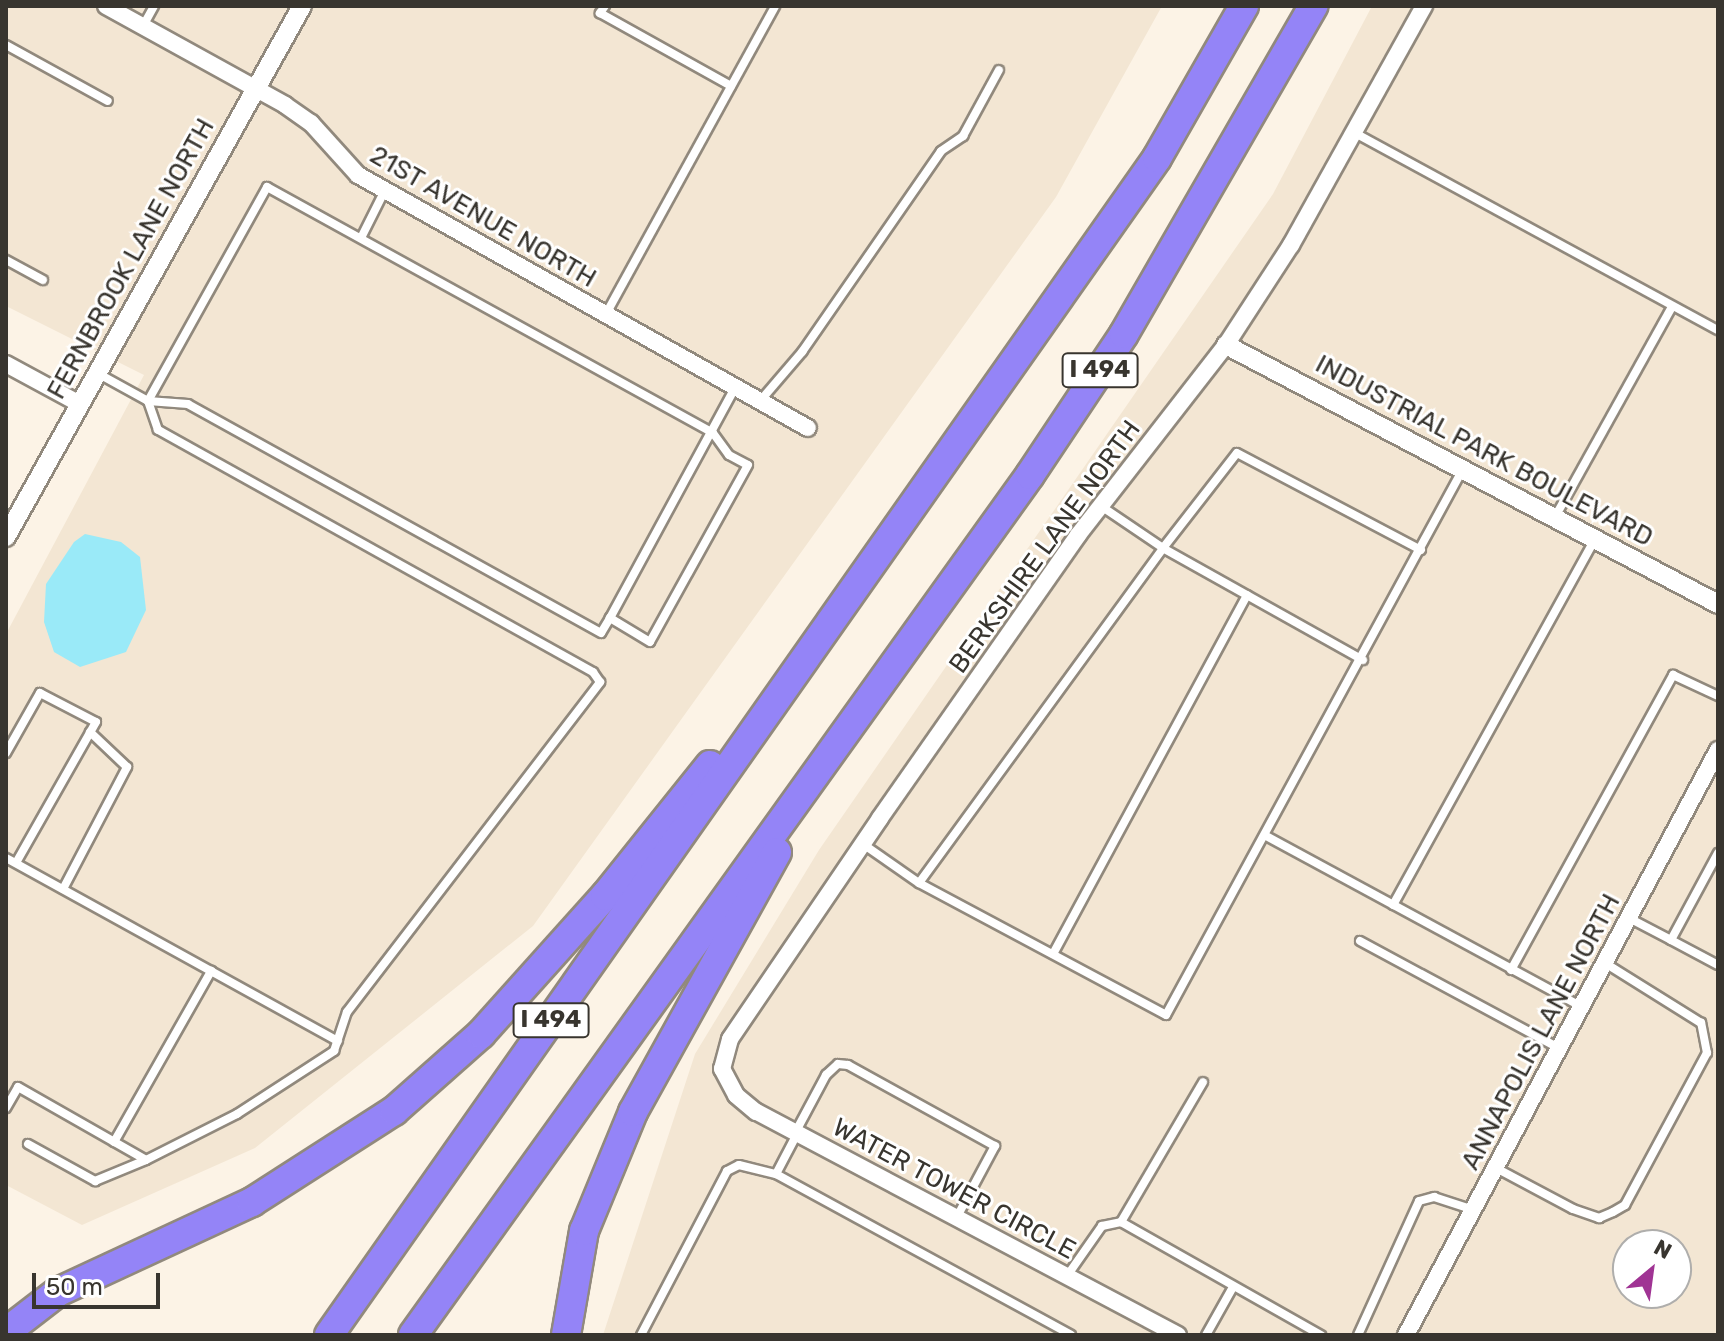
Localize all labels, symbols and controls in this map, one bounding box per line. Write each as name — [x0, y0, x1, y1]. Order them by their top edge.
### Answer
street label: FERNBROOK LANE NORTH — [41, 113, 221, 405]
street label: 21ST AVENUE NORTH — [364, 139, 602, 295]
street label: INDUSTRIAL PARK BOULEVARD — [1310, 348, 1658, 554]
road number: I 494 — [1060, 350, 1140, 390]
street label: BERKSHIRE LANE NORTH — [943, 415, 1147, 679]
street label: ANNAPOLIS LANE NORTH — [1455, 889, 1627, 1175]
road number: I 494 — [511, 1000, 591, 1040]
street label: WATER TOWER CIRCLE — [827, 1112, 1081, 1266]
north arrow — [1612, 1229, 1692, 1309]
text: N — [1649, 1234, 1676, 1265]
scale bar — [36, 1257, 164, 1307]
text: 50 m — [46, 1273, 103, 1301]

